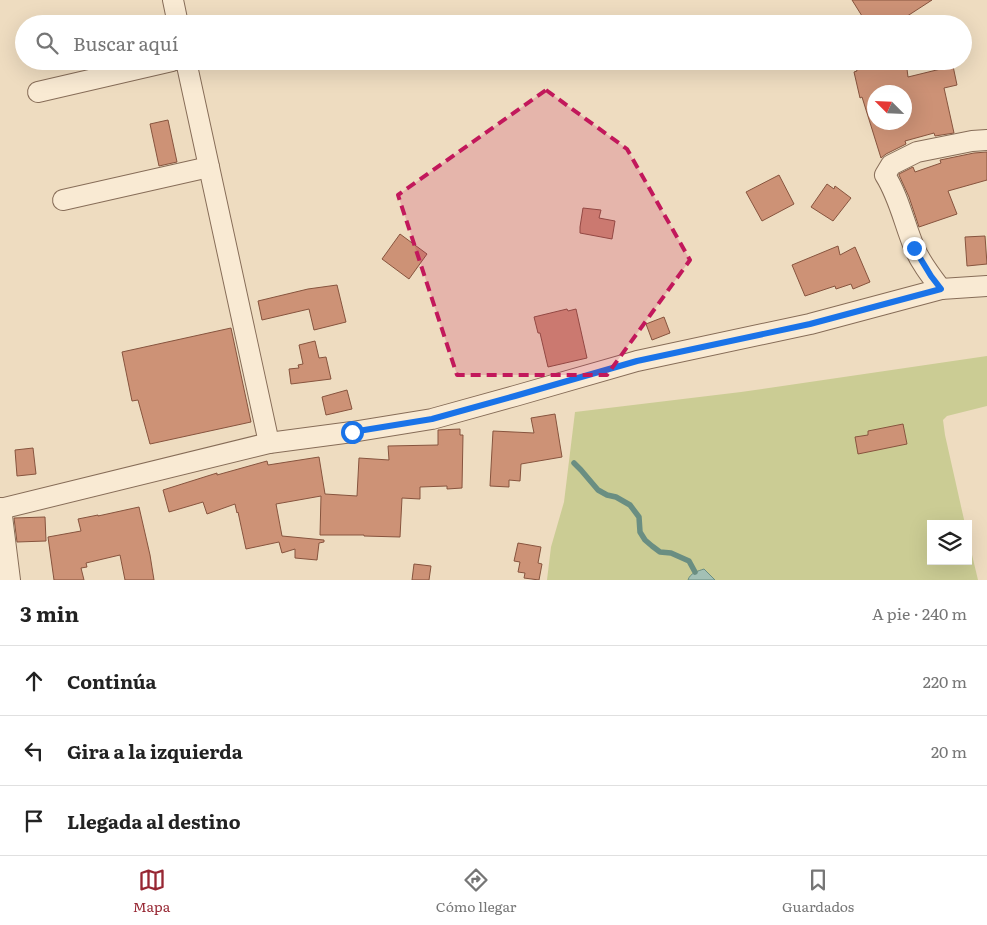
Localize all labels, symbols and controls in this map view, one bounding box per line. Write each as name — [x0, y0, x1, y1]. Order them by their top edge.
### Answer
search box — [15, 15, 972, 70]
icon: search — [33, 29, 61, 57]
text: Buscar aquí — [73, 29, 178, 57]
north arrow — [867, 85, 912, 130]
route end — [903, 237, 926, 260]
route start — [341, 421, 364, 444]
map controls — [927, 520, 972, 565]
button: layers — [927, 520, 972, 565]
text: 3 min — [20, 597, 79, 628]
text: A pie · 240 m — [872, 601, 967, 625]
icon: ahead — [20, 667, 48, 695]
text: Continúa — [67, 667, 157, 695]
text: 220 m — [923, 669, 967, 693]
icon: left — [20, 737, 48, 765]
text: Gira a la izquierda — [67, 737, 243, 765]
text: 20 m — [931, 739, 967, 763]
icon: arrive — [20, 807, 48, 835]
text: Llegada al destino — [67, 807, 241, 835]
tab: Mapa — [133, 866, 170, 916]
tab: Cómo llegar — [436, 866, 516, 916]
tab: Guardados — [782, 866, 854, 916]

